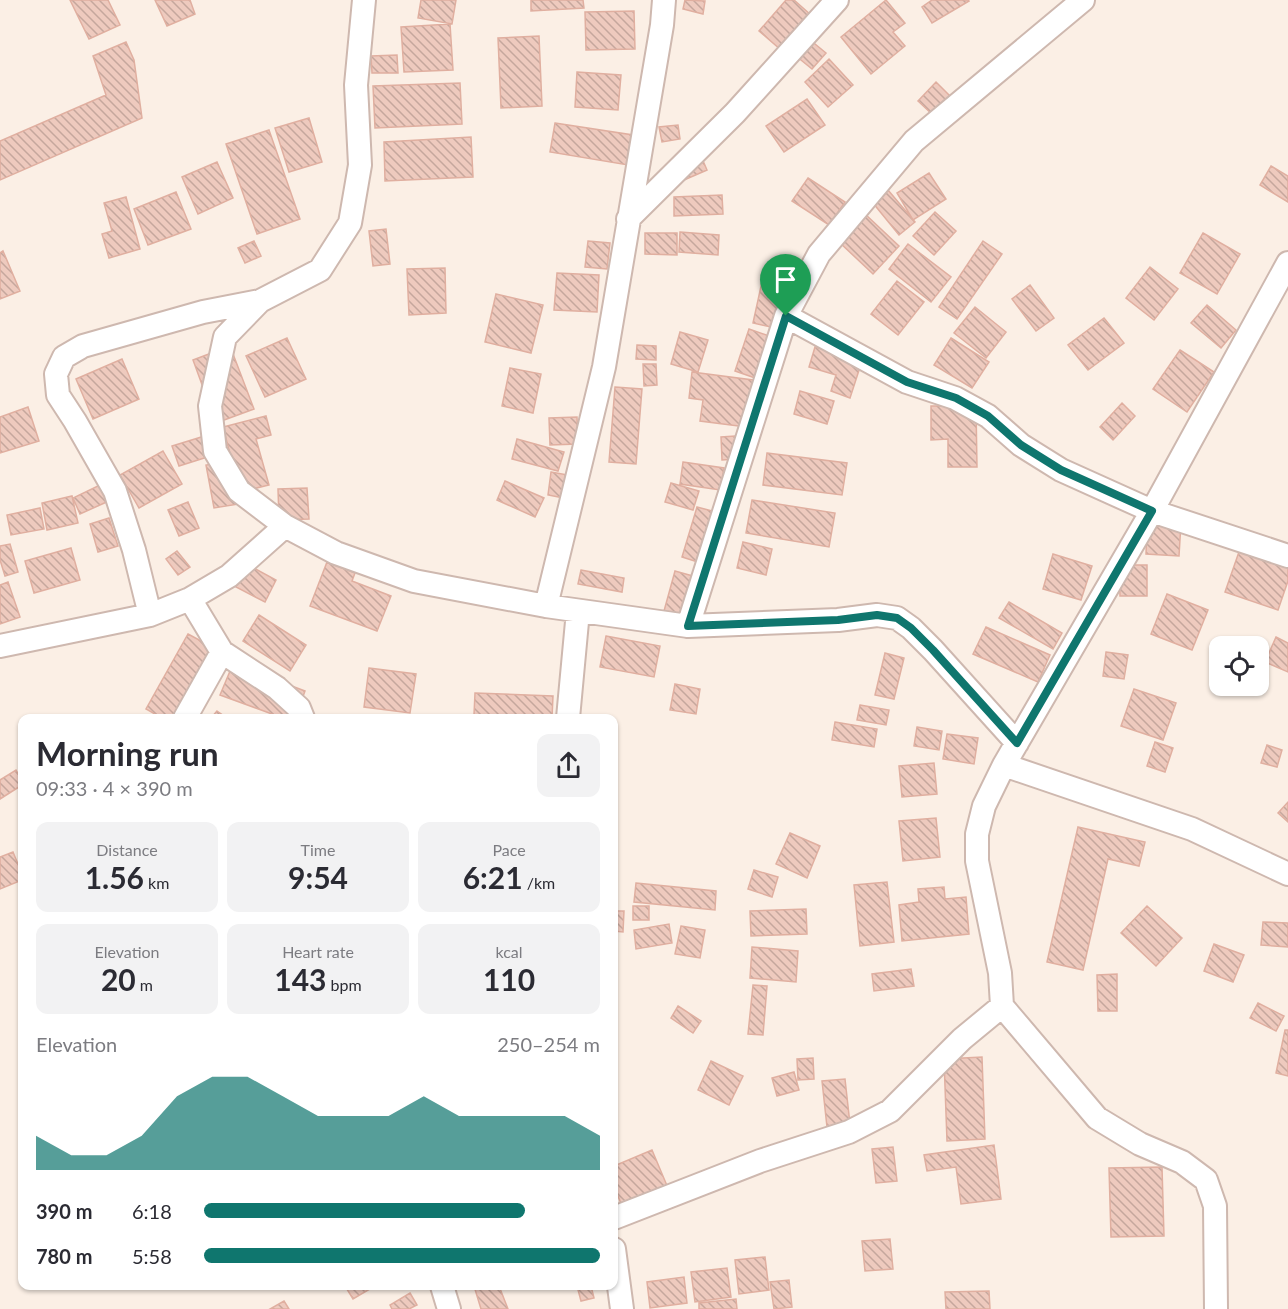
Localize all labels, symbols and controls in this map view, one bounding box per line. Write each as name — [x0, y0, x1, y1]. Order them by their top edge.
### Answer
pin — [760, 254, 811, 316]
icon: arrive — [769, 263, 802, 296]
map controls — [1209, 636, 1269, 696]
button: locate — [1209, 636, 1269, 696]
text: Morning run — [36, 733, 219, 773]
button: share — [537, 734, 600, 797]
text: 09:33 · 4 × 390 m — [36, 776, 193, 800]
text: Distance — [96, 840, 158, 859]
text: Time — [301, 840, 335, 859]
text: Pace — [492, 840, 526, 859]
text: 1.56 — [85, 859, 144, 895]
text: 9:54 — [288, 859, 348, 895]
text: 6:21 — [463, 859, 523, 895]
text: km — [144, 873, 169, 892]
text: /km — [523, 873, 555, 892]
text: Elevation — [95, 942, 160, 961]
text: Heart rate — [282, 942, 354, 961]
text: kcal — [495, 942, 523, 961]
text: 20 — [101, 961, 136, 997]
text: 143 — [274, 961, 327, 997]
text: 110 — [483, 961, 535, 997]
text: m — [136, 975, 153, 994]
text: bpm — [327, 975, 362, 994]
text: Elevation — [36, 1032, 117, 1056]
text: 250–254 m — [497, 1032, 600, 1056]
text: 390 m — [36, 1199, 92, 1223]
text: 6:18 — [132, 1199, 172, 1223]
text: 780 m — [36, 1244, 92, 1268]
text: 5:58 — [132, 1244, 172, 1268]

